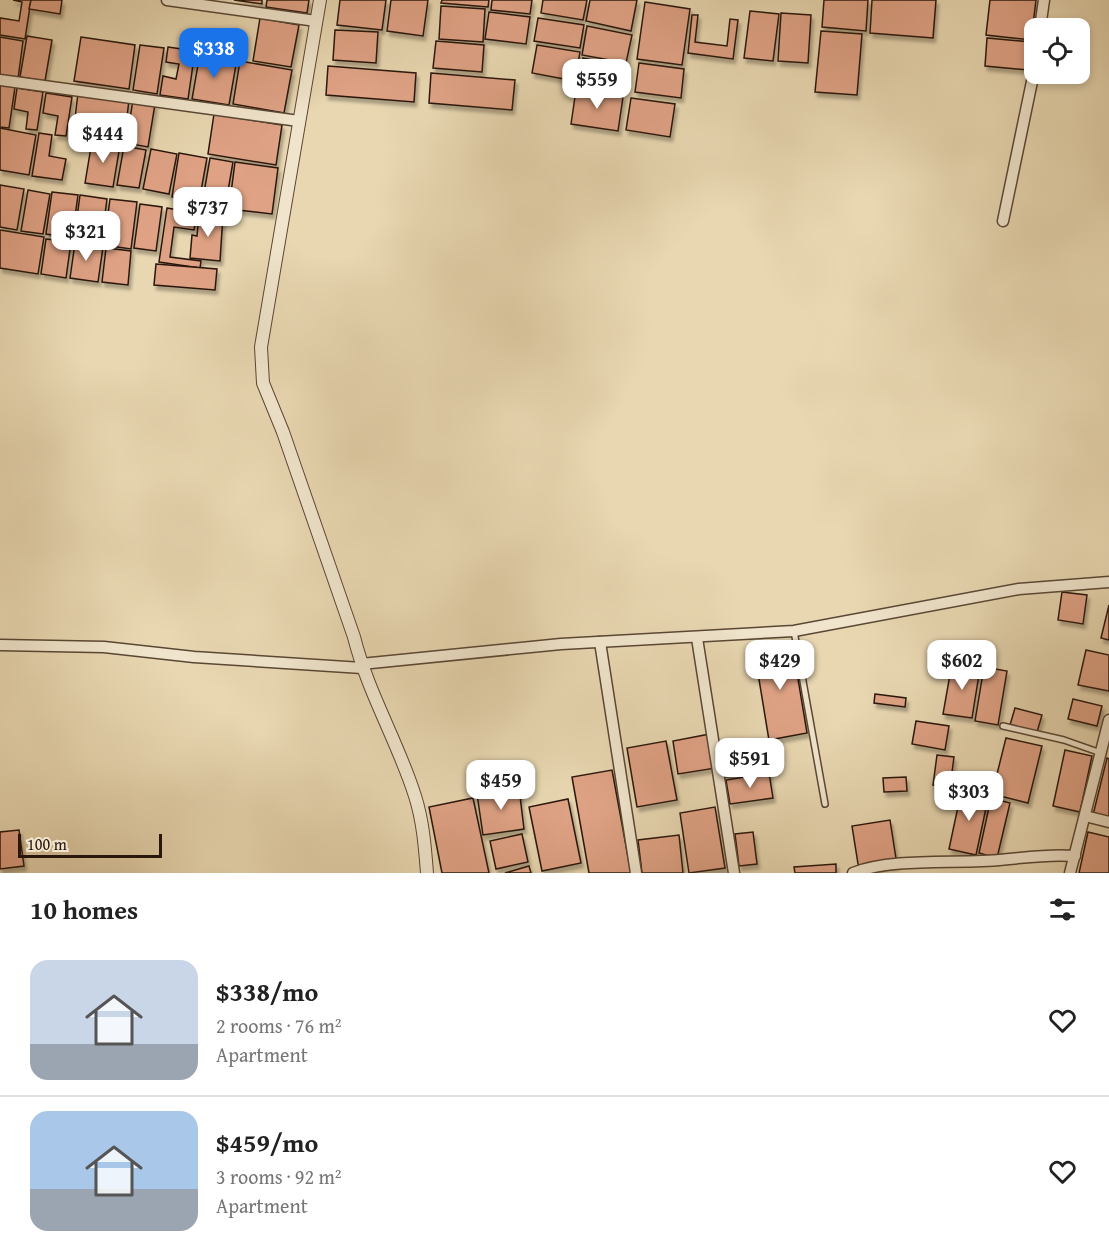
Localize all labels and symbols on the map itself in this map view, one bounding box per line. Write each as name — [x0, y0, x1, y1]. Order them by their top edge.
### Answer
pin: $338 — [178, 28, 250, 79]
pin: $559 — [561, 59, 633, 110]
pin: $444 — [67, 113, 139, 164]
pin: $737 — [172, 187, 244, 238]
pin: $321 — [50, 211, 122, 262]
pin: $429 — [744, 640, 816, 691]
pin: $602 — [926, 640, 998, 691]
pin: $591 — [714, 738, 786, 789]
pin: $459 — [465, 760, 537, 811]
pin: $303 — [933, 771, 1005, 822]
scale bar — [18, 831, 162, 858]

